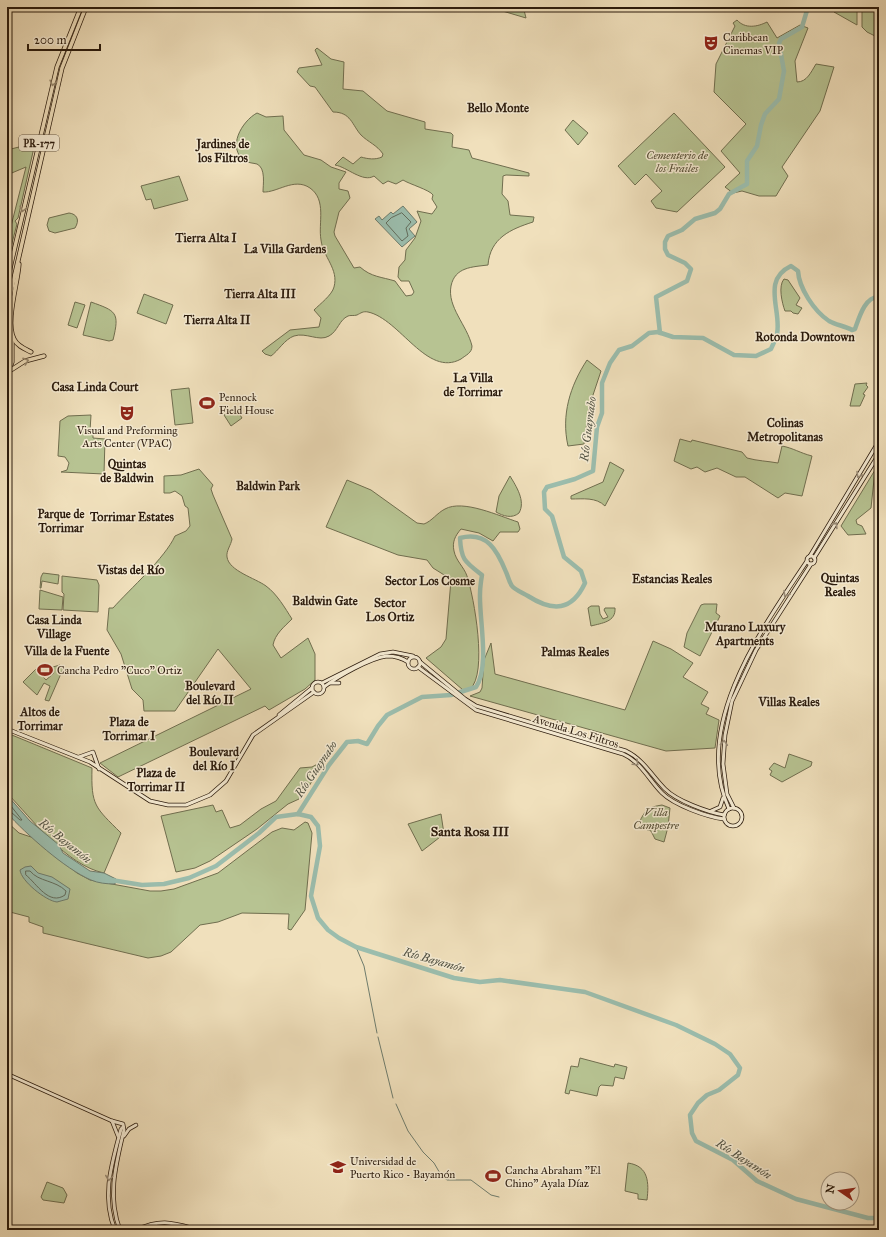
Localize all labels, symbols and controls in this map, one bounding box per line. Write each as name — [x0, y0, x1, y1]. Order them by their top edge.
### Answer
scale bar — [28, 26, 100, 52]
place label: Caribbean Cinemas VIP — [723, 31, 784, 57]
text: 200 m — [34, 33, 67, 47]
theatre icon: Caribbean Cinemas VIP — [702, 34, 720, 52]
one-way arrow — [49, 79, 58, 86]
district label: Bello Monte — [467, 101, 529, 115]
road number: PR-177 — [19, 135, 59, 151]
district label: Jardines de los Filtros — [195, 137, 249, 165]
park label: Cementerio de los Frailes — [646, 149, 709, 175]
one-way arrow — [20, 206, 28, 213]
district label: Tierra Alta I — [174, 231, 238, 245]
district label: La Villa Gardens — [244, 242, 327, 256]
district label: Tierra Alta III — [223, 287, 297, 301]
district label: Tierra Alta II — [183, 313, 251, 327]
district label: Rotonda Downtown — [755, 330, 855, 344]
one-way arrow — [23, 358, 30, 366]
district label: La Villa de Torrimar — [444, 371, 503, 399]
district label: Casa Linda Court — [51, 380, 139, 394]
place label: Pennock Field House — [219, 391, 274, 417]
sports icon: Pennock Field House — [198, 394, 216, 412]
water label: Río Guaynabo — [577, 395, 599, 463]
theatre icon: Visual and Preforming Arts Center (VPAC) — [118, 404, 136, 422]
district label: Colinas Metropolitanas — [747, 416, 824, 445]
place label: Visual and Preforming Arts Center (VPAC) — [76, 424, 178, 450]
district label: Quintas de Baldwin — [100, 457, 154, 485]
one-way arrow — [856, 471, 864, 478]
district label: Baldwin Park — [236, 479, 300, 493]
district label: Parque de Torrimar — [37, 507, 84, 535]
district label: Torrimar Estates — [89, 510, 175, 524]
one-way arrow — [831, 523, 838, 530]
district label: Vistas del Río — [97, 563, 164, 577]
district label: Quintas Reales — [821, 571, 860, 599]
district label: Estancias Reales — [632, 572, 713, 586]
district label: Sector Los Cosme — [385, 574, 475, 588]
one-way arrow — [783, 589, 790, 596]
district label: Baldwin Gate — [292, 594, 358, 608]
district label: Sector Los Ortiz — [366, 596, 415, 624]
district label: Casa Linda Village — [26, 613, 82, 642]
district label: Murano Luxury Apartments — [705, 620, 787, 649]
district label: Villa de la Fuente — [23, 644, 110, 658]
district label: Palmas Reales — [541, 645, 610, 659]
sports icon: Cancha Pedro "Cuco" Ortiz — [36, 661, 54, 679]
place label: Cancha Pedro "Cuco" Ortiz — [57, 664, 182, 677]
district label: Boulevard del Río II — [185, 679, 236, 707]
district label: Villas Reales — [757, 695, 820, 709]
district label: Altos de Torrimar — [16, 705, 63, 733]
street label: Avenida Los Filtros — [530, 712, 620, 751]
district label: Plaza de Torrimar I — [102, 715, 156, 743]
water label: Río Guaynabo — [291, 738, 340, 801]
one-way arrow — [720, 740, 729, 746]
district label: Boulevard del Río I — [189, 745, 240, 773]
one-way arrow — [631, 759, 639, 766]
district label: Plaza de Torrimar II — [126, 766, 186, 794]
park label: Villa Campestre — [633, 806, 680, 833]
water label: Río Bayamón — [35, 815, 95, 867]
district label: Santa Rosa III — [431, 824, 510, 840]
water label: Río Bayamón — [401, 944, 467, 976]
water label: Río Bayamón — [713, 1135, 775, 1182]
place label: Universidad de Puerto Rico - Bayamón — [350, 1155, 455, 1181]
school or university icon: Universidad de Puerto Rico - Bayamón — [329, 1158, 347, 1176]
place label: Cancha Abraham "El Chino" Ayala Díaz — [505, 1164, 601, 1190]
sports icon: Cancha Abraham "El Chino" Ayala Díaz — [484, 1167, 502, 1185]
north arrow — [820, 1171, 860, 1211]
one-way arrow — [105, 1175, 114, 1181]
text: N — [823, 1182, 838, 1195]

